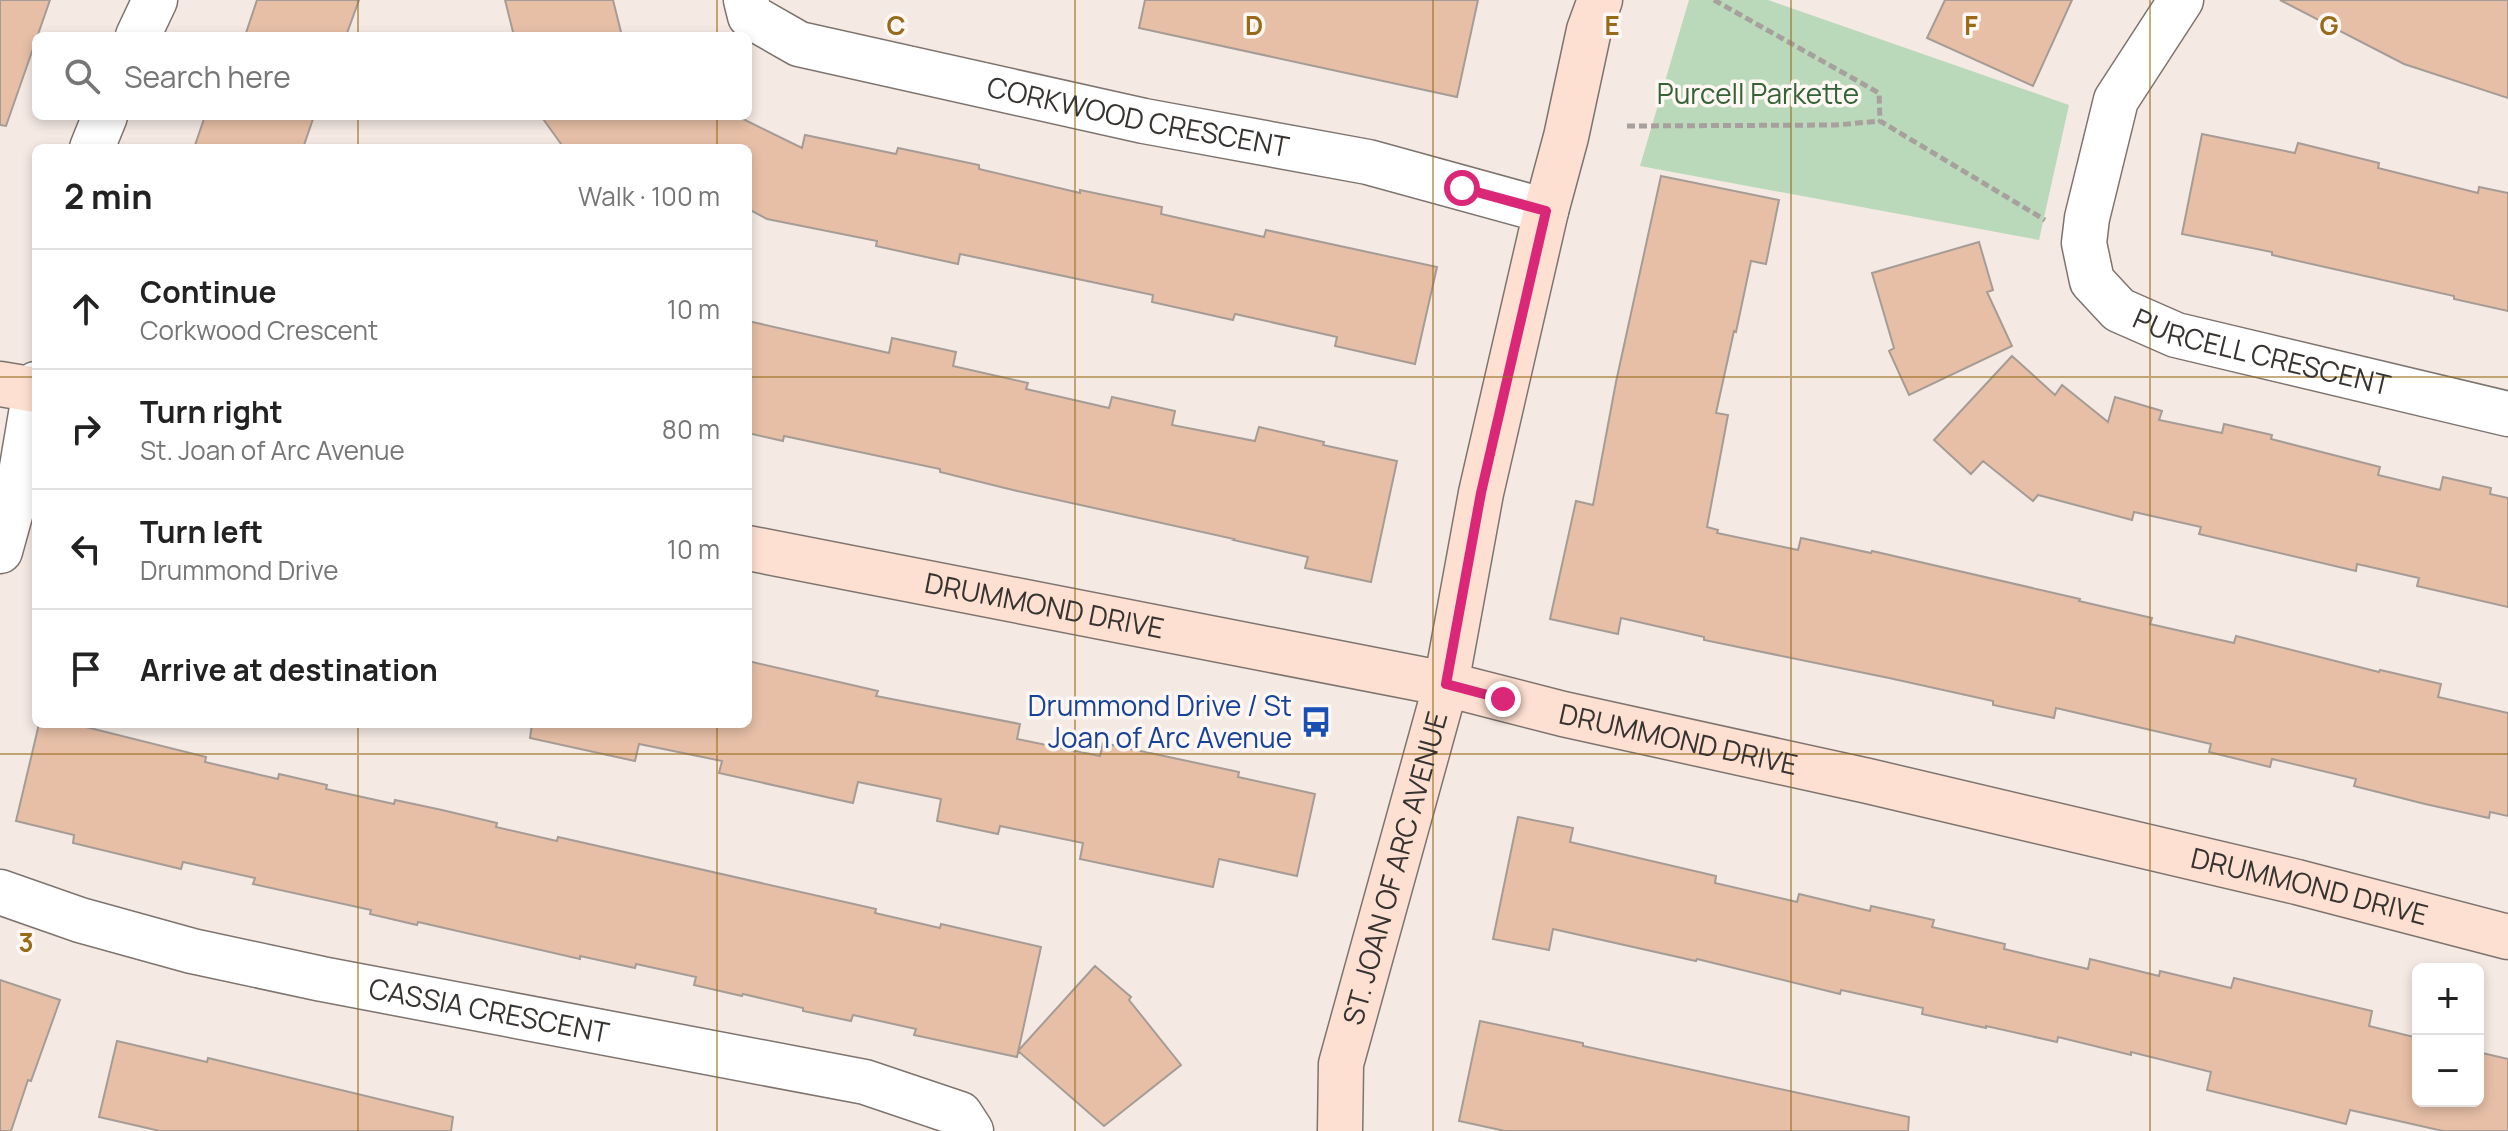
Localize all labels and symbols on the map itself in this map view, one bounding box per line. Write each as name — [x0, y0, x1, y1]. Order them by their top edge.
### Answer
text: C — [886, 7, 906, 43]
text: D — [1245, 7, 1263, 43]
text: E — [1604, 7, 1620, 43]
text: F — [1964, 7, 1978, 43]
text: G — [2319, 7, 2339, 43]
street label: CORKWOOD CRESCENT — [984, 67, 1293, 165]
park label: Purcell Parkette — [1657, 74, 1859, 112]
route start — [1444, 170, 1480, 206]
street label: PURCELL CRESCENT — [2127, 299, 2395, 403]
street label: DRUMMOND DRIVE — [922, 563, 1167, 647]
route end — [1485, 681, 1521, 717]
place label: Drummond Drive / St Joan of Arc Avenue — [1028, 686, 1292, 756]
street label: DRUMMOND DRIVE — [1556, 694, 1801, 783]
bus stop icon: Drummond Drive / St Joan of Arc Avenue — [1299, 705, 1333, 739]
street label: ST. JOAN OF ARC AVENUE — [1333, 707, 1455, 1029]
street label: DRUMMOND DRIVE — [2187, 838, 2432, 933]
text: 3 — [18, 924, 34, 960]
street label: CASSIA CRESCENT — [366, 968, 613, 1051]

